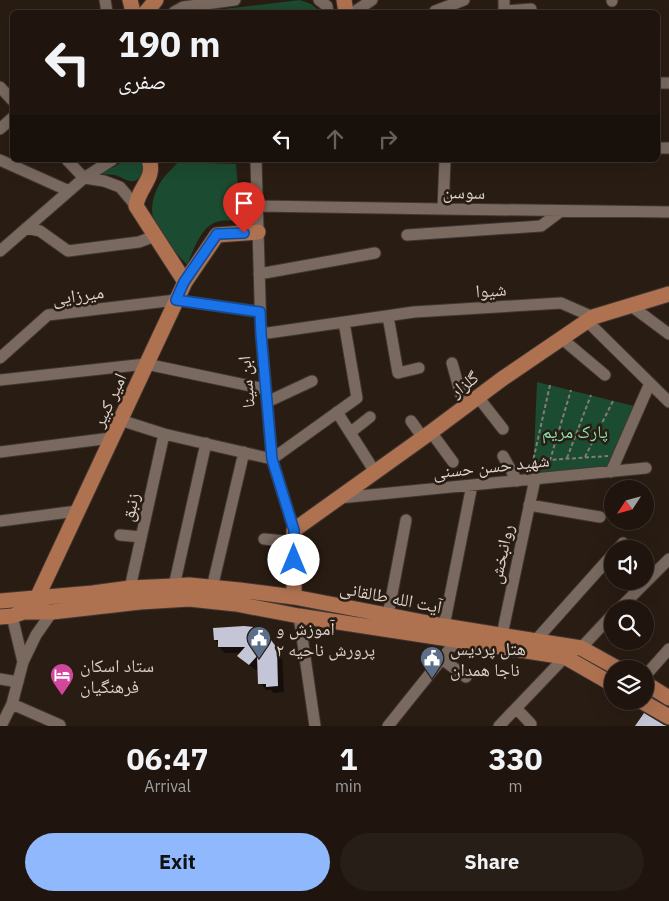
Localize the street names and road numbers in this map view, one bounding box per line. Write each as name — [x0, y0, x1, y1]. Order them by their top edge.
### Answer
street label: سوسن — [442, 180, 486, 204]
street label: شیوا — [475, 277, 507, 303]
street label: میرزایی — [51, 280, 105, 310]
street label: ابن سینا — [232, 355, 260, 409]
street label: گلزار — [444, 365, 483, 403]
street label: امیر کبیر — [86, 369, 131, 432]
street label: شهید حسن حسنی — [432, 448, 550, 484]
street label: زنبق — [116, 490, 144, 524]
street label: روانبخش — [483, 522, 519, 586]
street label: آیت الله طالقانی — [338, 576, 444, 618]

